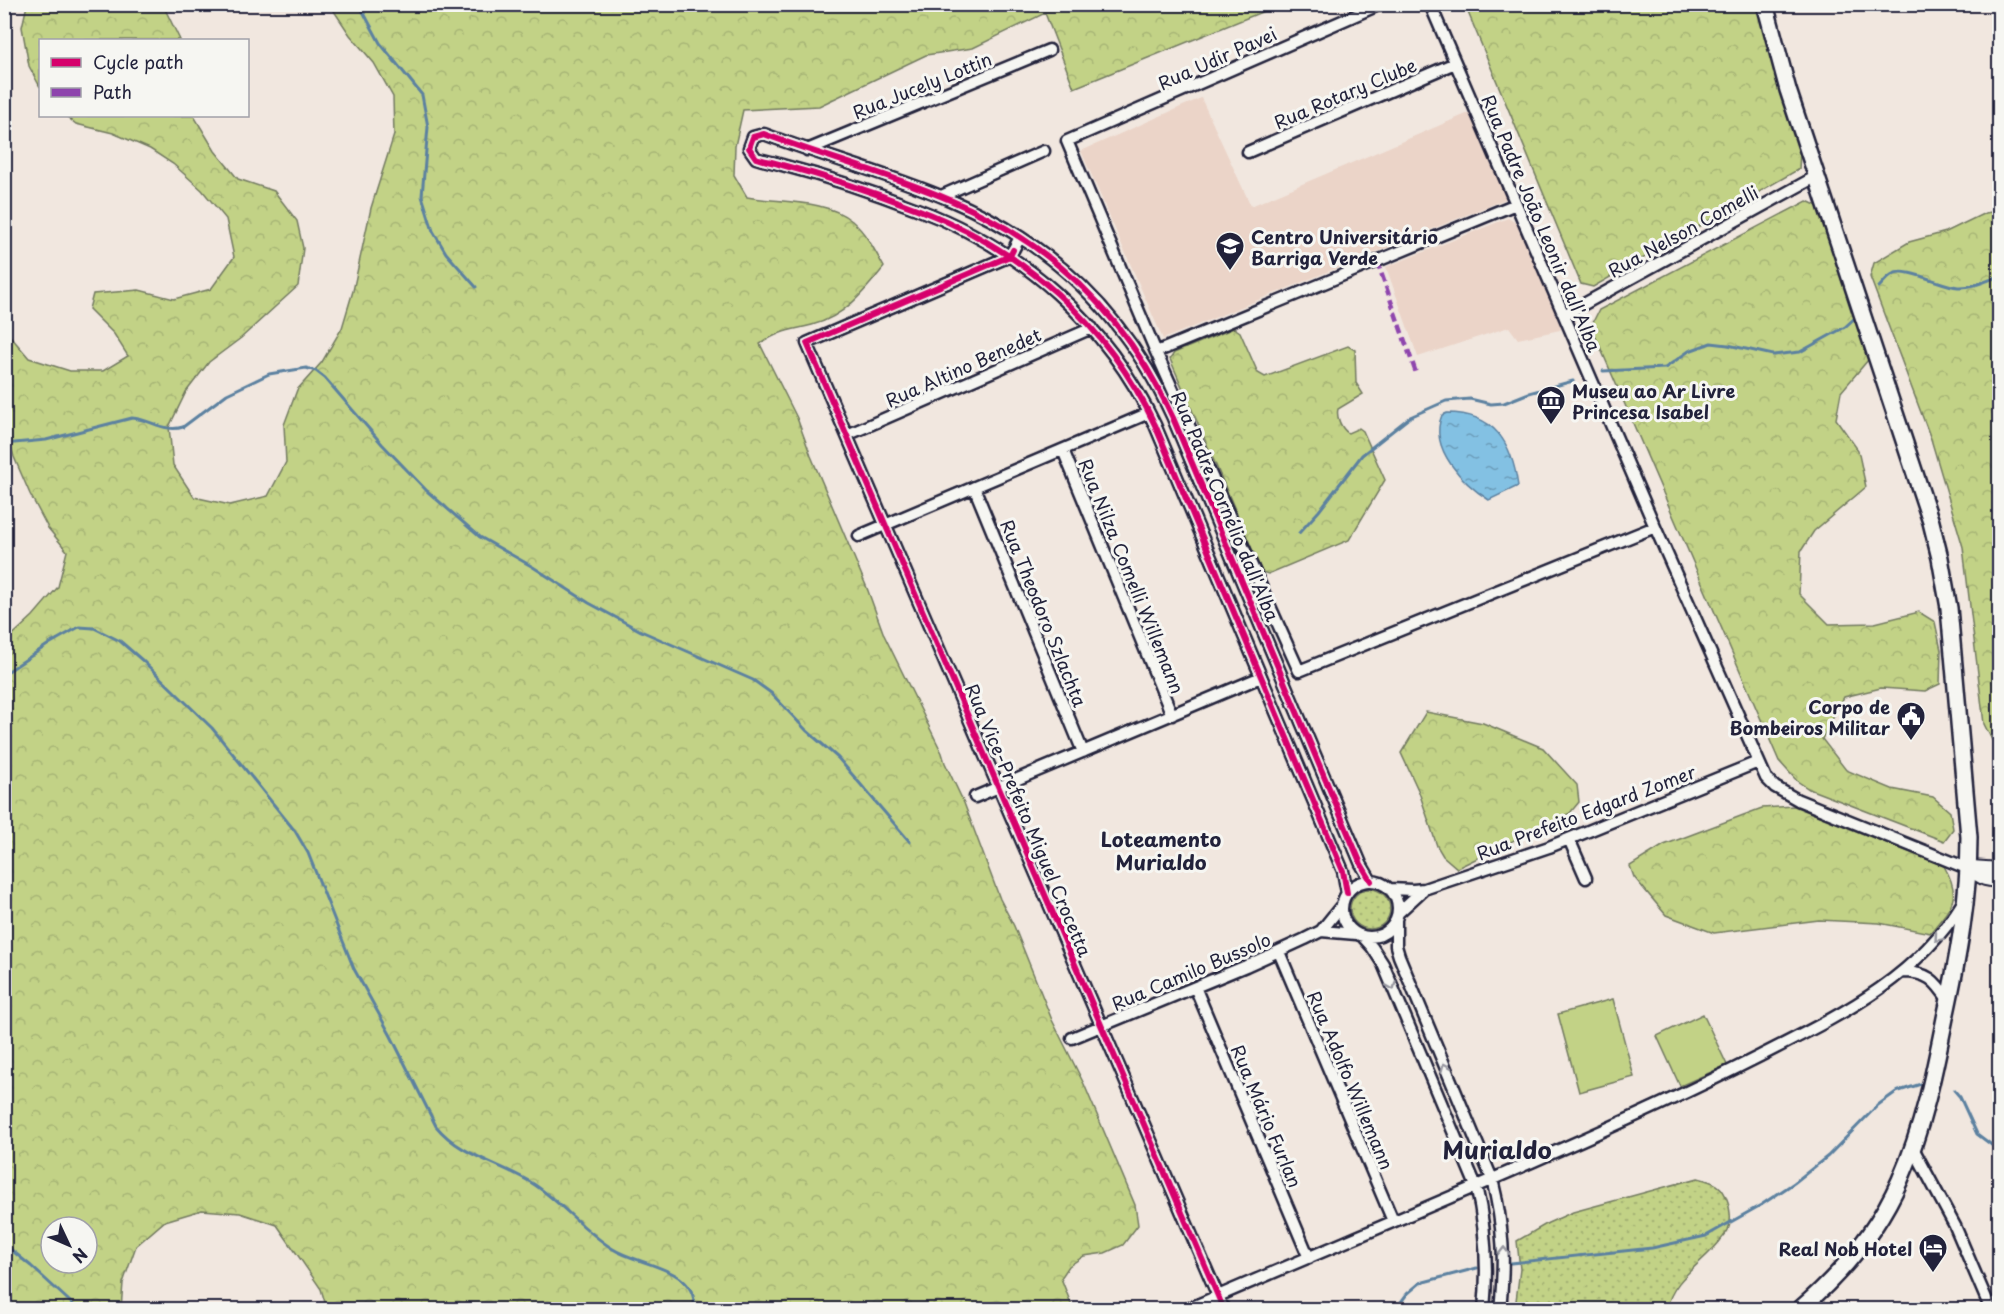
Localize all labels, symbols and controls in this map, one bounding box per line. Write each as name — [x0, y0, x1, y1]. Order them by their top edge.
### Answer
street label: Rua Udir Pavei — [1153, 20, 1281, 96]
legend — [39, 39, 249, 117]
street label: Rua Jucely Lottin — [848, 45, 996, 125]
text: Cycle path — [93, 48, 184, 75]
street label: Rua Rotary Clube — [1270, 51, 1421, 135]
text: Path — [93, 78, 132, 105]
street label: Rua Padre João Leonir dall'Alba — [1475, 90, 1609, 356]
street label: Rua Nelson Comelli — [1603, 178, 1763, 284]
place label: Centro Universitário Barriga Verde — [1251, 223, 1438, 271]
school or university icon: Centro Universitário Barriga Verde — [1214, 230, 1246, 272]
street label: Rua Altino Benedet — [881, 321, 1045, 413]
place label: Museu ao Ar Livre Princesa Isabel — [1572, 377, 1735, 425]
museum icon: Museu ao Ar Livre Princesa Isabel — [1535, 384, 1567, 426]
street label: Rua Padre Cornélio dall'Alba — [1165, 387, 1287, 626]
street label: Rua Nilza Comelli Willemann — [1072, 454, 1192, 698]
street label: Rua Theodoro Szlachta — [994, 515, 1094, 711]
street label: Rua Vice-Prefeito Miguel Crocetta — [959, 679, 1099, 961]
place label: Corpo de Bombeiros Militar — [1730, 693, 1891, 741]
public building icon: Corpo de Bombeiros Militar — [1895, 700, 1927, 742]
street label: Rua Prefeito Edgard Zomer — [1472, 757, 1700, 866]
district label: Loteamento Murialdo — [1101, 824, 1222, 877]
street label: Rua Camilo Bussolo — [1107, 925, 1275, 1017]
one-way arrow — [1934, 931, 1945, 942]
one-way arrow — [1385, 980, 1397, 991]
street label: Rua Adolfo Willemann — [1301, 986, 1401, 1174]
street label: Rua Mário Furlan — [1225, 1040, 1309, 1192]
one-way arrow — [1440, 1062, 1452, 1073]
district label: Murialdo — [1442, 1131, 1552, 1167]
north arrow — [39, 1215, 99, 1275]
hotel icon: Real Nob Hotel — [1917, 1232, 1949, 1274]
place label: Real Nob Hotel — [1779, 1235, 1912, 1262]
text: N — [67, 1243, 94, 1269]
one-way arrow — [1498, 1247, 1510, 1256]

